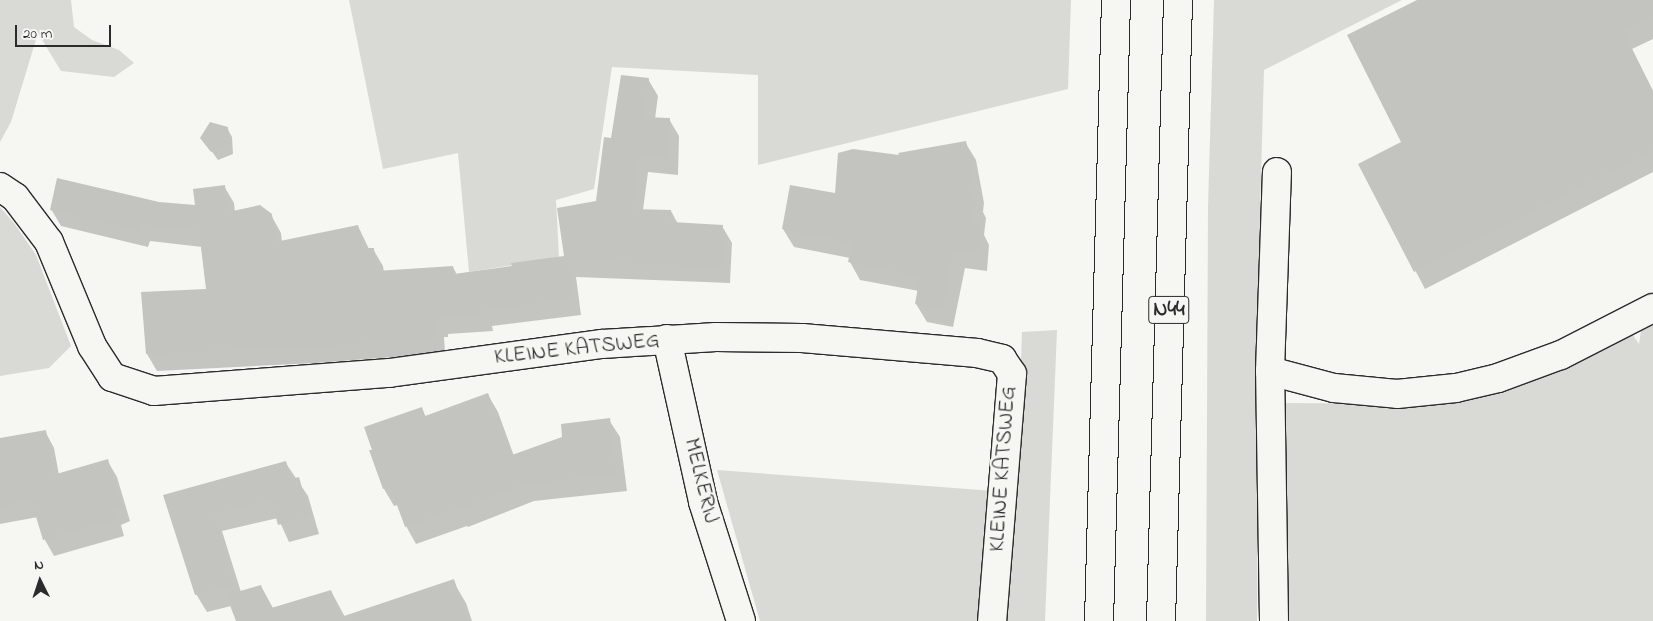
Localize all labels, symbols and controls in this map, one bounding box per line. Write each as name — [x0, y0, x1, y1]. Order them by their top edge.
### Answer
scale bar — [18, 15, 114, 47]
text: 20 m — [23, 23, 52, 45]
road number: N44 — [1148, 292, 1190, 328]
street label: KLEINE KATSWEG — [493, 328, 661, 372]
street label: KLEINE KATSWEG — [985, 385, 1023, 553]
street label: MELKERIJ — [677, 436, 723, 526]
text: N — [33, 555, 44, 576]
north arrow — [15, 556, 65, 606]

